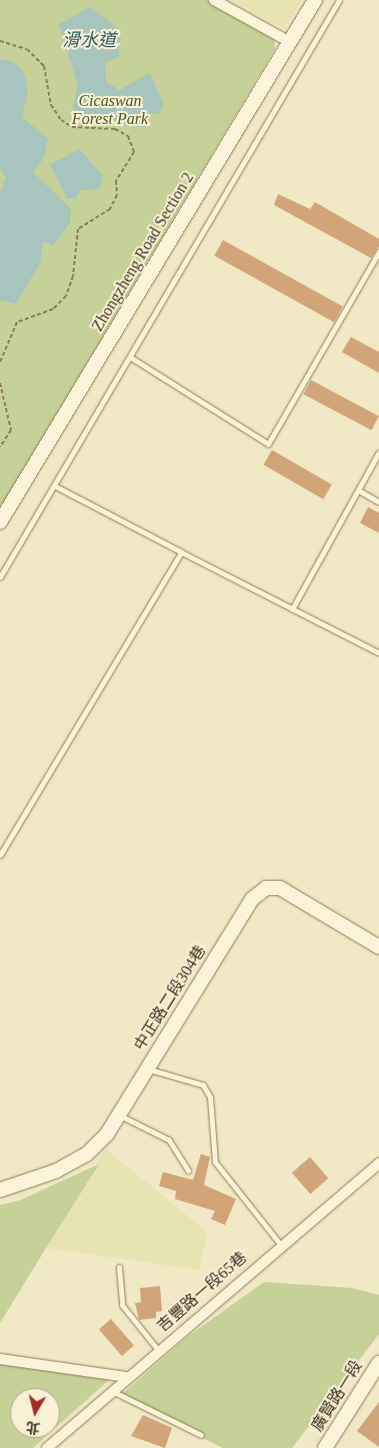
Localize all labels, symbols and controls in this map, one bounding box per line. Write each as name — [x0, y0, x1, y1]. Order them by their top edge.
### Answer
water label: 滑水道 — [62, 29, 116, 51]
park label: Cicaswan Forest Park — [72, 91, 148, 129]
street label: Zhongzheng Road Section 2 — [88, 169, 198, 335]
street label: 中正路二段304巷 — [130, 942, 210, 1054]
street label: 吉豐路一段65巷 — [153, 1248, 251, 1336]
street label: 廣賢路一段 — [308, 1357, 366, 1435]
north arrow — [10, 1388, 60, 1438]
text: 北 — [25, 1419, 41, 1436]

